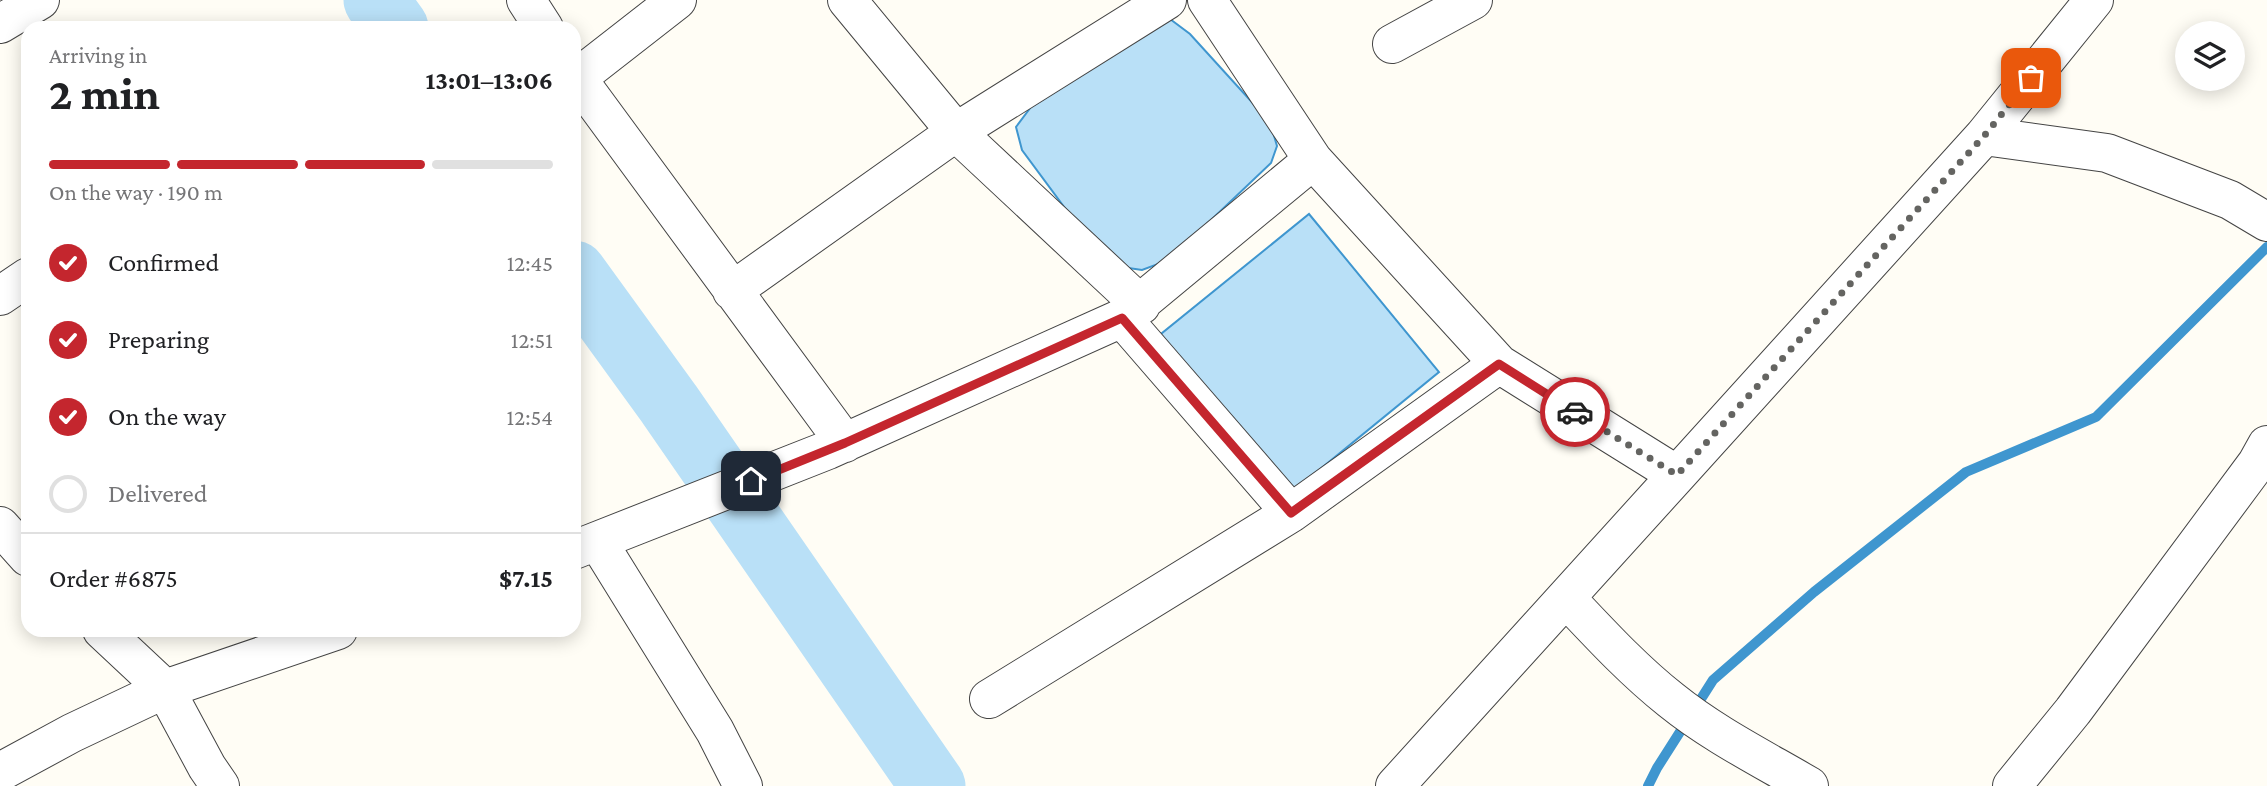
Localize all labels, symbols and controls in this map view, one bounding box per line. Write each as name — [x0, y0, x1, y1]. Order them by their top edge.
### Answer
map controls — [2175, 21, 2245, 91]
button: layers — [2175, 21, 2245, 91]
text: Arriving in — [49, 42, 147, 68]
pin — [2001, 48, 2061, 108]
icon: bag — [2012, 59, 2050, 97]
text: 13:01–13:06 — [425, 66, 553, 95]
text: 2 min — [49, 68, 160, 119]
text: On the way · 190 m — [49, 179, 223, 205]
icon: check — [49, 244, 87, 282]
text: Confirmed — [108, 248, 219, 277]
text: 12:45 — [507, 250, 553, 276]
icon: check — [49, 321, 87, 359]
text: Preparing — [108, 325, 209, 354]
text: 12:51 — [511, 327, 553, 353]
courier — [1540, 377, 1610, 447]
icon: car — [1556, 393, 1594, 431]
icon: check — [49, 398, 87, 436]
text: On the way — [108, 402, 226, 431]
text: 12:54 — [507, 404, 553, 430]
pin — [721, 451, 781, 511]
icon: home — [732, 462, 770, 500]
text: Delivered — [108, 479, 207, 508]
text: Order #6875 — [49, 564, 178, 593]
text: $7.15 — [499, 564, 553, 593]

